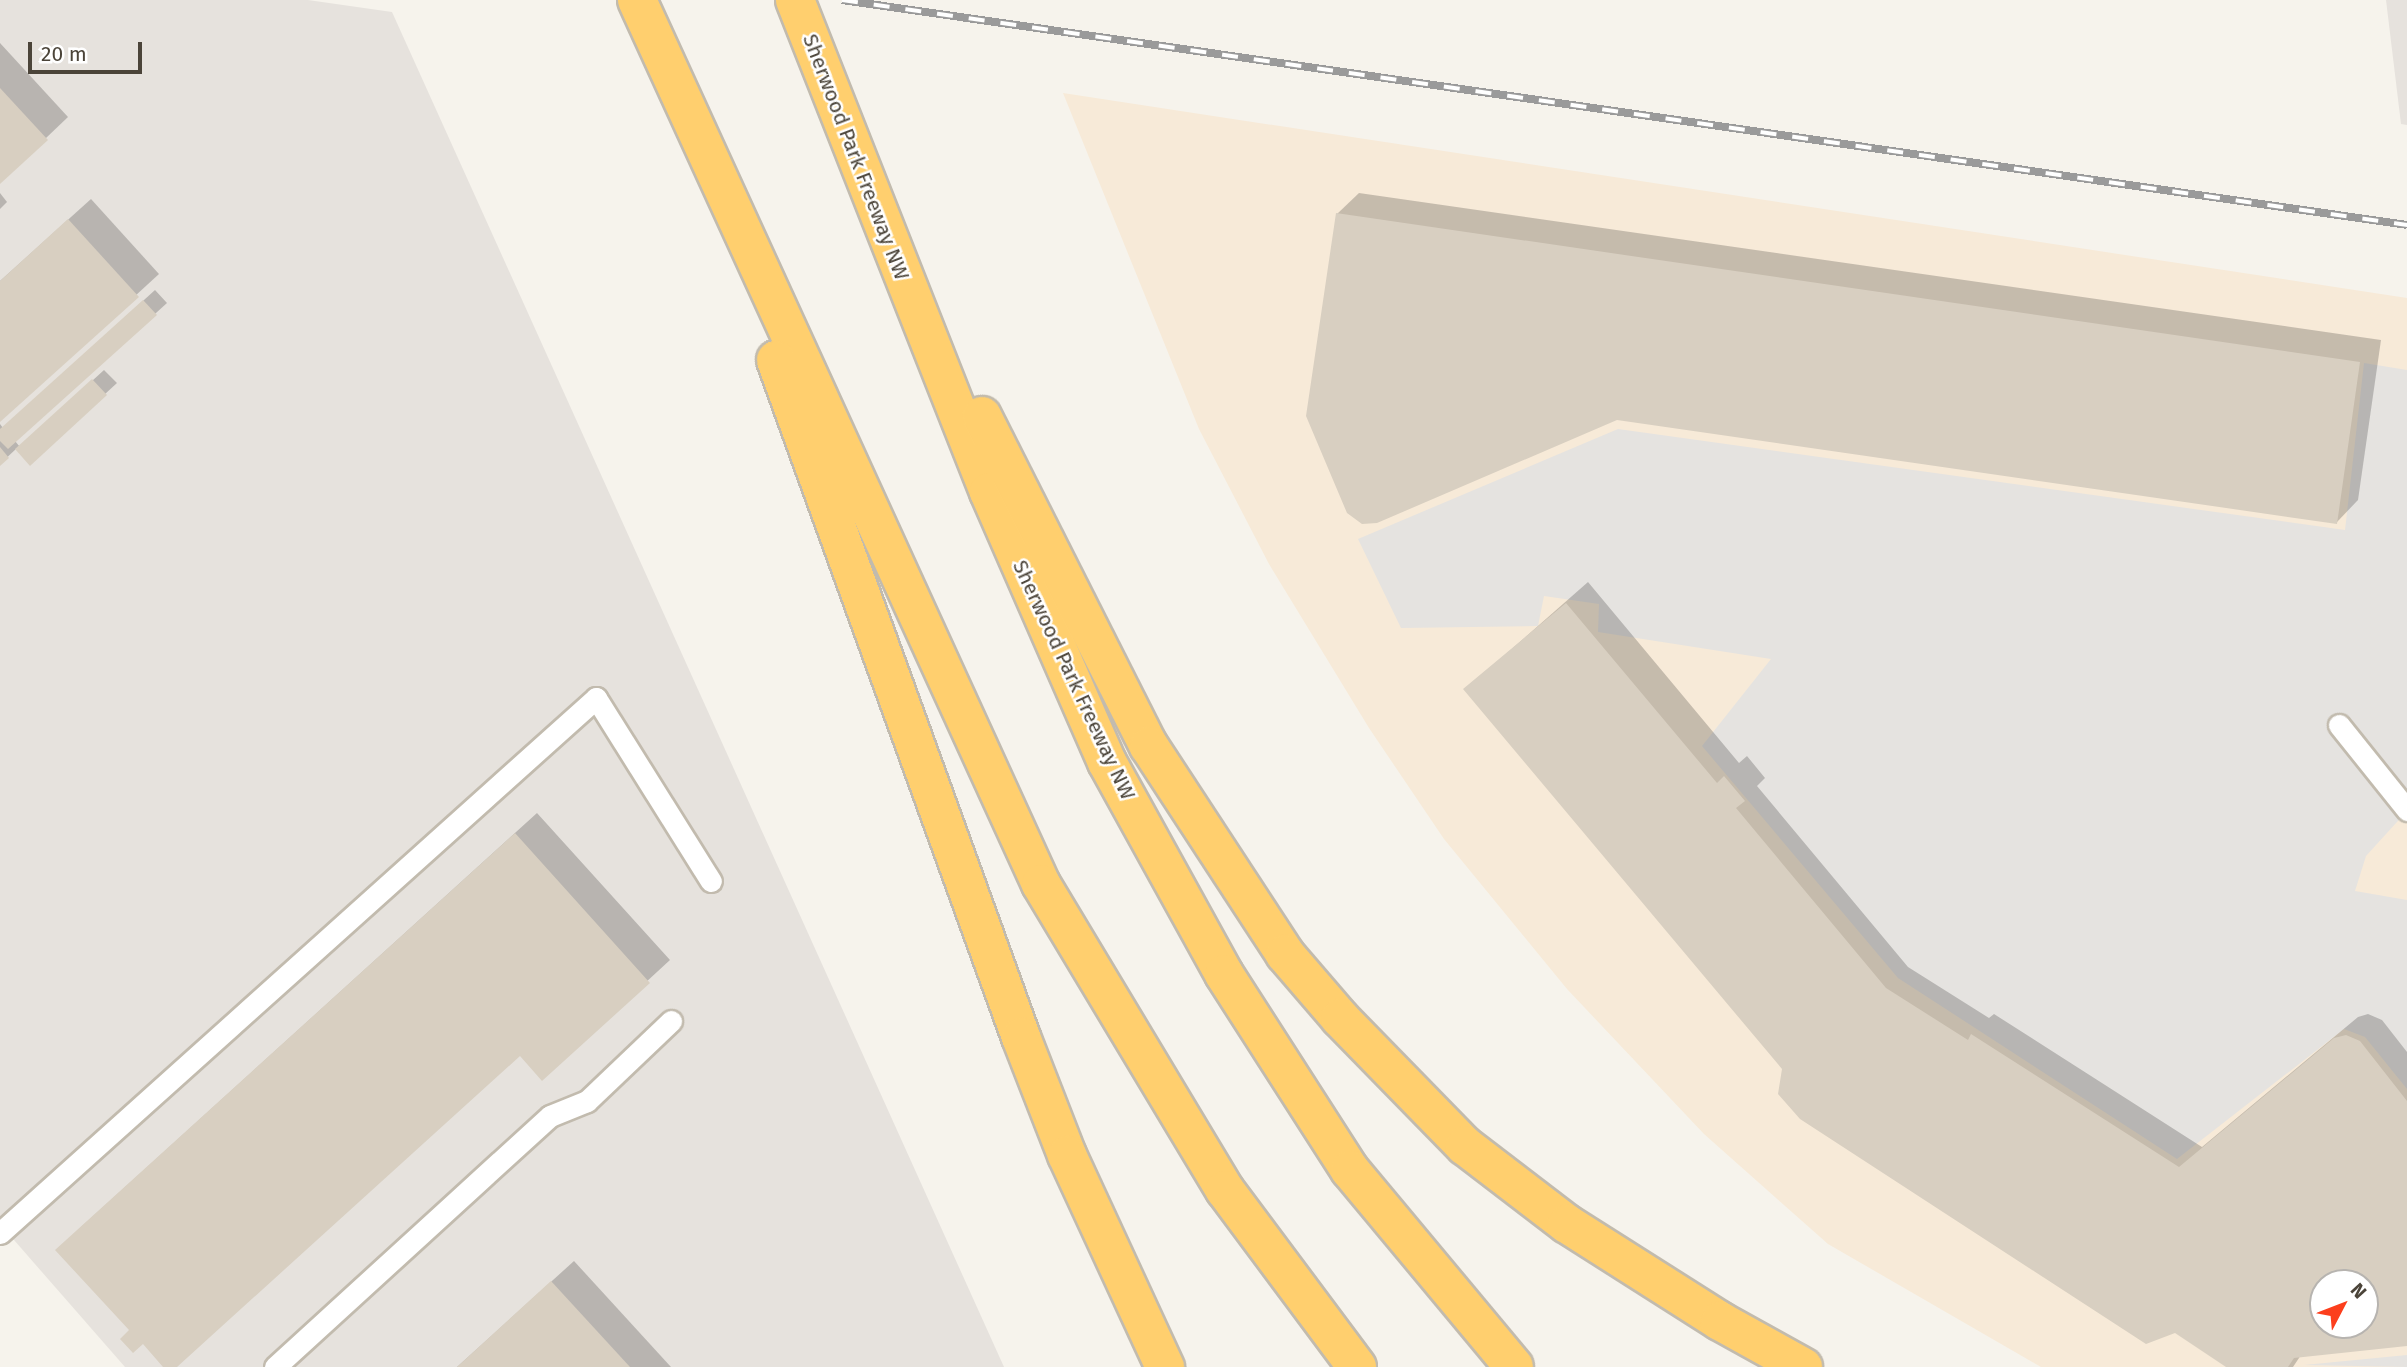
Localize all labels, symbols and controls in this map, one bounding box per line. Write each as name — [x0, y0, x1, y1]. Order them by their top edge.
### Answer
scale bar — [32, 28, 145, 72]
street label: Sherwood Park Freeway NW — [797, 30, 915, 284]
text: 20 m — [41, 41, 87, 67]
street label: Sherwood Park Freeway NW — [1007, 556, 1141, 804]
north arrow — [2309, 1269, 2379, 1339]
text: N — [2346, 1279, 2371, 1303]

